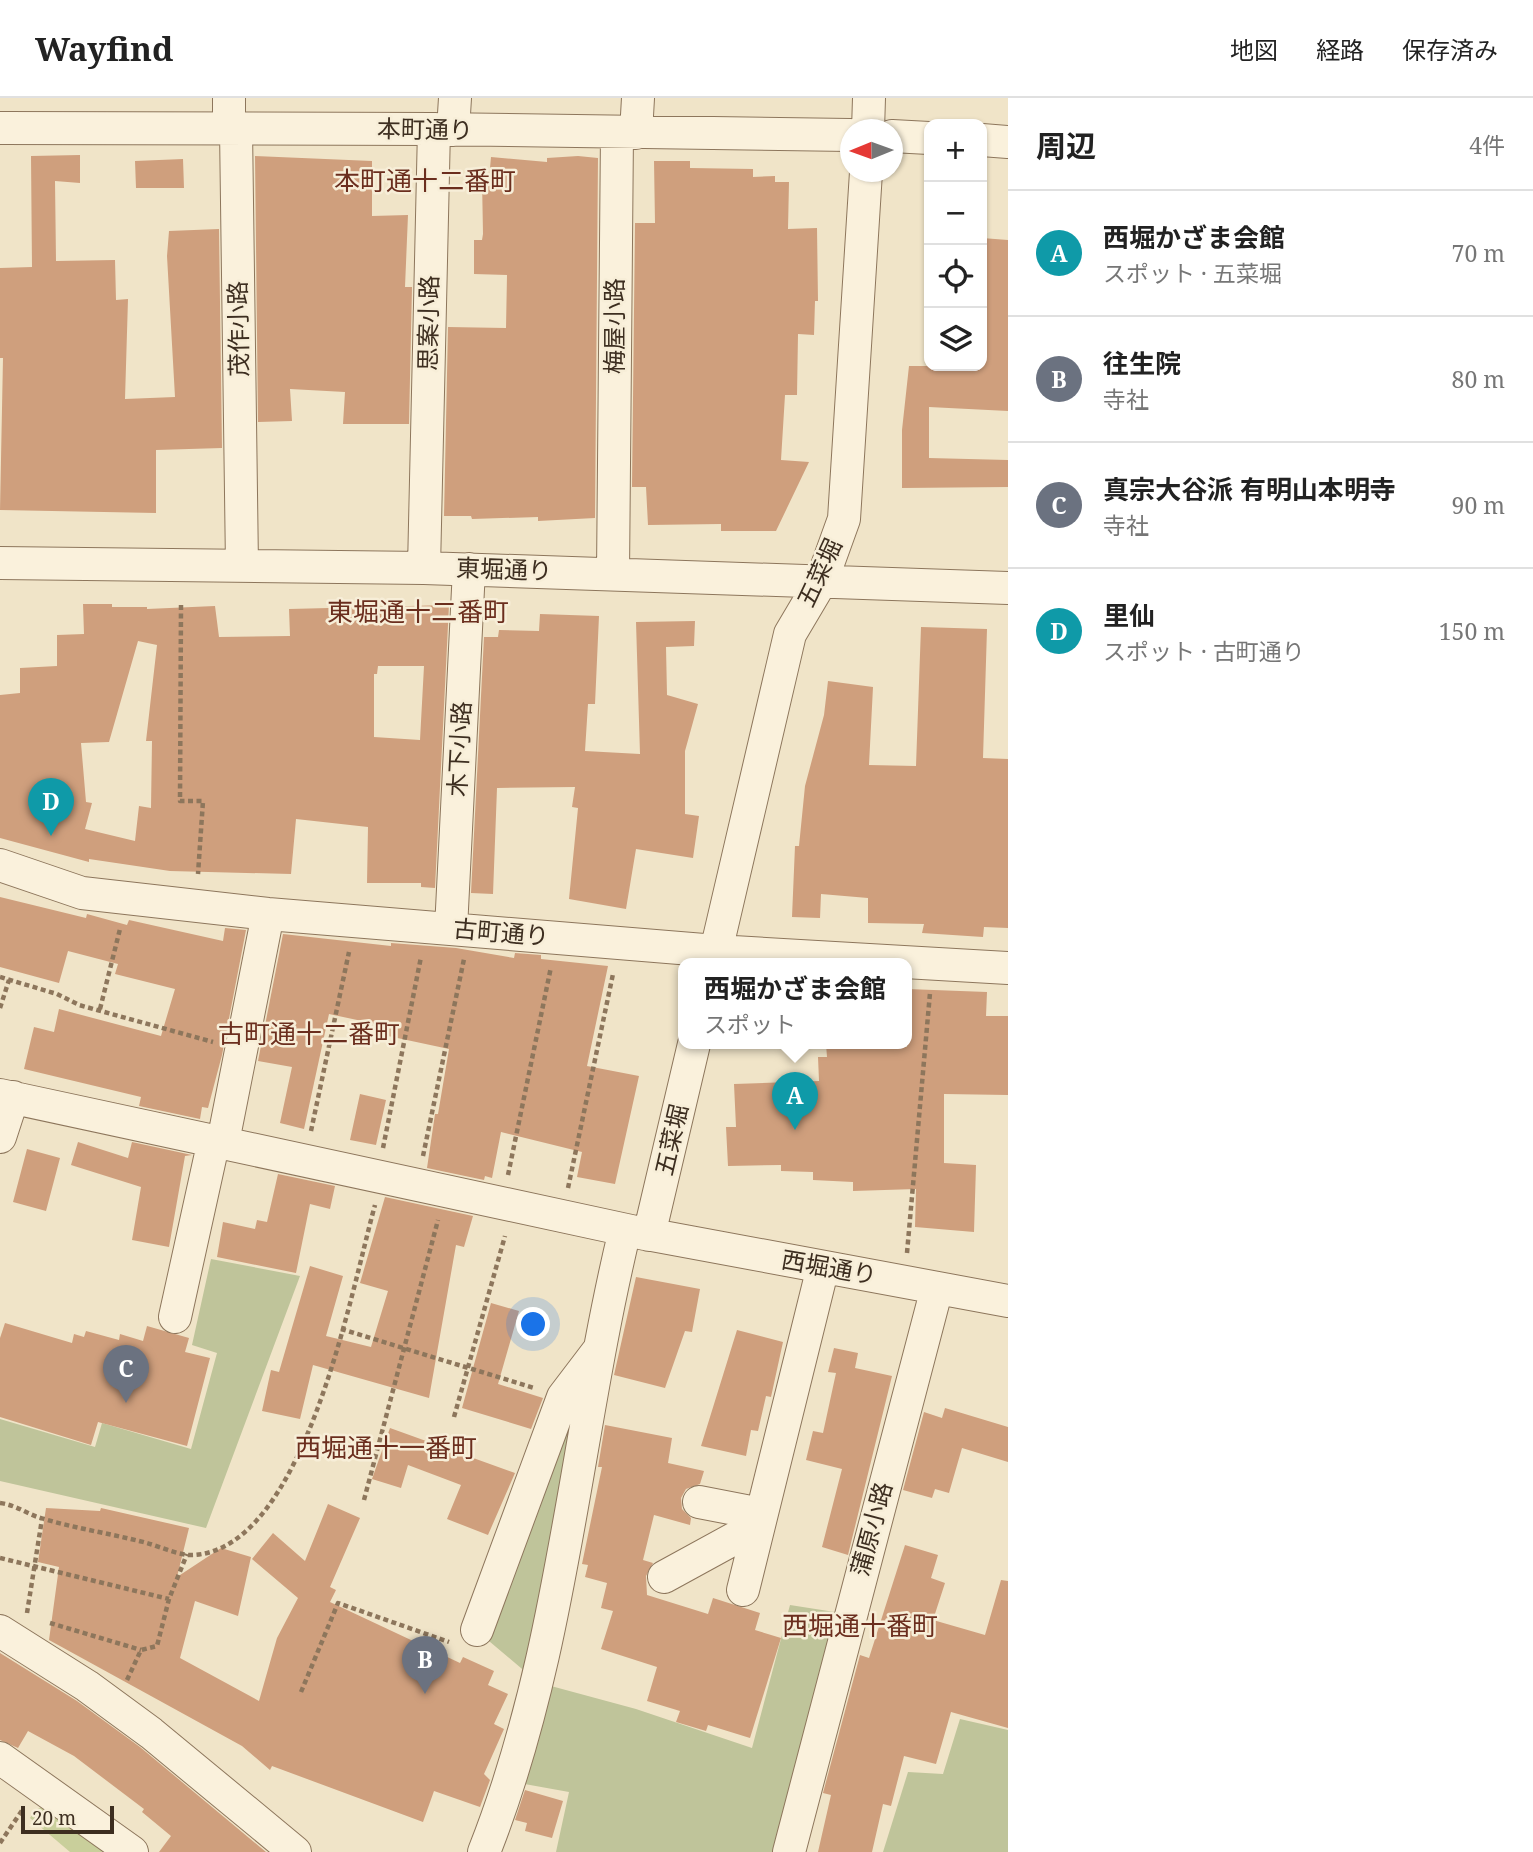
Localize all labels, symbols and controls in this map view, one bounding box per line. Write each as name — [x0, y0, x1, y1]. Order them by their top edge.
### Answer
text: Wayfind — [35, 26, 174, 71]
text: 地図 — [1230, 33, 1278, 66]
text: 経路 — [1316, 33, 1364, 66]
text: 保存済み — [1402, 33, 1498, 66]
street label: 本町通り — [377, 111, 473, 146]
north arrow — [840, 119, 903, 182]
map controls — [924, 119, 987, 371]
button: + — [924, 119, 987, 182]
text: 周辺 — [1036, 125, 1096, 166]
text: 4件 — [1469, 129, 1505, 161]
district label: 本町通十二番町 — [334, 162, 516, 198]
button: − — [924, 182, 987, 245]
text: 西堀かざま会館 — [1103, 219, 1285, 255]
text: A — [1050, 237, 1068, 269]
text: 70 m — [1452, 237, 1505, 269]
button: locate — [924, 245, 987, 308]
text: スポット · 五菜堀 — [1103, 257, 1282, 289]
street label: 思案小路 — [410, 275, 445, 371]
street label: 梅屋小路 — [597, 278, 630, 374]
street label: 茂作小路 — [220, 281, 255, 377]
button: layers — [924, 308, 987, 371]
text: 往生院 — [1103, 345, 1181, 381]
text: B — [1051, 363, 1067, 395]
text: 80 m — [1452, 363, 1505, 395]
text: 寺社 — [1103, 383, 1149, 415]
text: 真宗大谷派 有明山本明寺 — [1103, 471, 1396, 507]
text: C — [1051, 489, 1067, 521]
text: 90 m — [1452, 489, 1505, 521]
text: 寺社 — [1103, 509, 1149, 541]
street label: 五菜堀 — [788, 533, 849, 612]
street label: 東堀通り — [456, 550, 553, 587]
district label: 東堀通十二番町 — [327, 593, 509, 629]
text: 里仙 — [1103, 597, 1155, 633]
text: D — [1050, 615, 1068, 647]
text: 150 m — [1439, 615, 1505, 647]
text: スポット · 古町通り — [1103, 635, 1305, 667]
street label: 木下小路 — [440, 700, 477, 798]
pin: D — [28, 778, 74, 836]
street label: 古町通り — [452, 911, 550, 952]
popup — [678, 958, 912, 1049]
text: 西堀かざま会館 — [704, 970, 886, 1006]
text: スポット — [704, 1008, 796, 1040]
district label: 古町通十二番町 — [218, 1015, 400, 1051]
pin: A — [772, 1072, 818, 1130]
street label: 五菜堀 — [646, 1101, 695, 1178]
street label: 西堀通り — [779, 1242, 879, 1291]
your location — [516, 1307, 550, 1341]
pin: C — [103, 1345, 149, 1403]
district label: 西堀通十一番町 — [295, 1429, 477, 1465]
street label: 蒲原小路 — [842, 1478, 899, 1579]
district label: 西堀通十番町 — [782, 1607, 938, 1643]
pin: B — [402, 1636, 448, 1694]
scale bar — [21, 1803, 114, 1835]
text: 20 m — [32, 1805, 76, 1831]

